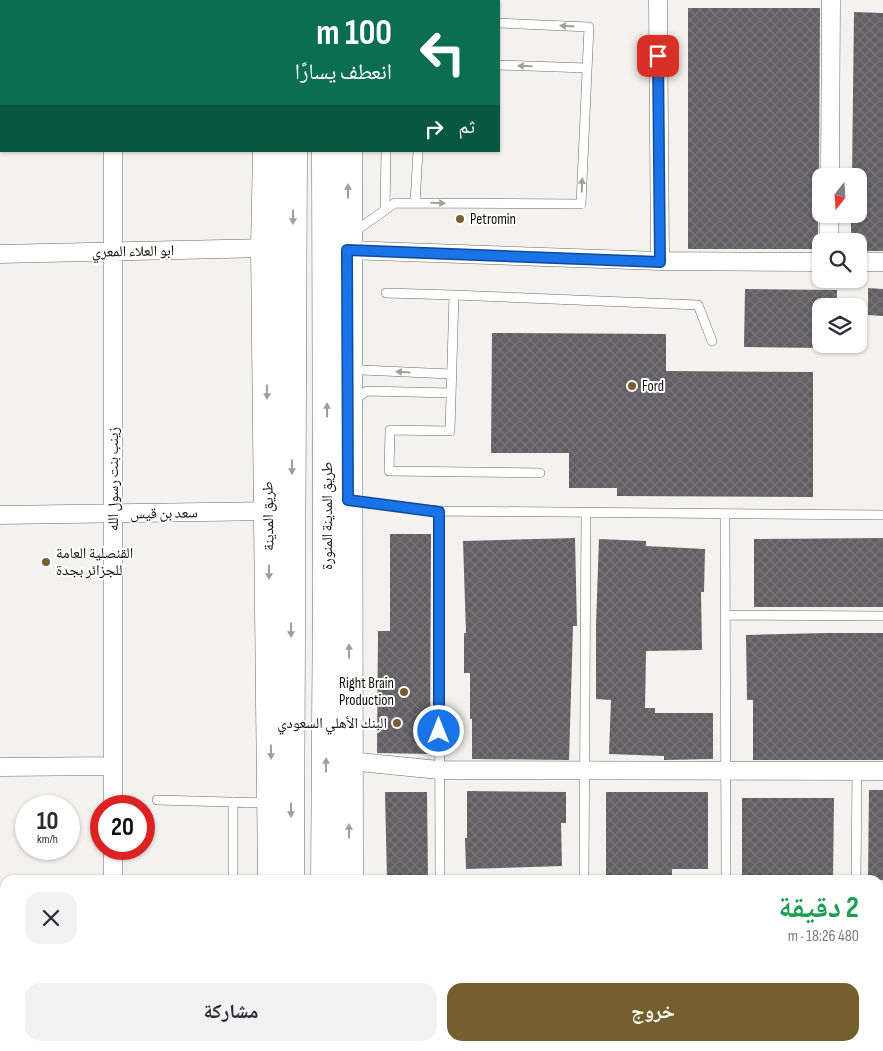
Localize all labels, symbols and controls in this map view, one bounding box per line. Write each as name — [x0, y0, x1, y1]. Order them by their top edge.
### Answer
text: 100 m — [316, 12, 392, 55]
icon: left — [410, 20, 475, 85]
one-way arrow — [559, 22, 575, 30]
pin — [637, 35, 679, 77]
icon: arrive — [644, 42, 672, 70]
text: انعطف يسارًا — [295, 59, 392, 86]
one-way arrow — [517, 61, 533, 69]
icon: right — [420, 115, 448, 143]
text: ثم — [458, 116, 475, 139]
north arrow — [812, 168, 868, 222]
map controls — [812, 168, 867, 353]
one-way arrow — [578, 177, 586, 193]
one-way arrow — [344, 183, 352, 199]
one-way arrow — [430, 199, 446, 207]
one-way arrow — [289, 210, 297, 226]
place label: Petromin — [470, 210, 516, 229]
marker: Petromin — [454, 213, 466, 225]
button: search — [812, 233, 867, 288]
street label: ابو العلاء المعري — [92, 241, 175, 264]
button: layers — [812, 298, 867, 353]
one-way arrow — [394, 367, 410, 375]
place label: Ford — [642, 377, 664, 396]
marker: Ford — [626, 380, 638, 392]
one-way arrow — [263, 385, 271, 401]
one-way arrow — [323, 402, 331, 418]
street label: زينب بنت رسول الله — [104, 427, 123, 531]
one-way arrow — [288, 460, 296, 476]
street label: طريق المدينة المنورة — [318, 462, 337, 570]
street label: طريق المدينة — [258, 481, 279, 551]
street label: سعد بن قيس — [130, 503, 198, 524]
place label: القنصلية العامة للجزائر بجدة — [56, 544, 133, 580]
marker: القنصلية العامة للجزائر بجدة — [40, 556, 52, 568]
one-way arrow — [265, 565, 273, 581]
one-way arrow — [287, 622, 295, 638]
one-way arrow — [345, 643, 353, 659]
place label: Right Brain Production — [339, 674, 394, 710]
marker: Right Brain Production — [398, 686, 410, 698]
position arrow — [412, 704, 464, 756]
place label: البنك الأهلي السعودي — [277, 714, 387, 735]
marker: البنك الأهلي السعودي — [391, 717, 403, 729]
one-way arrow — [267, 745, 275, 761]
one-way arrow — [322, 757, 330, 773]
speed limit sign: 20 — [90, 795, 155, 860]
one-way arrow — [287, 802, 295, 818]
text: 10 — [37, 806, 58, 837]
one-way arrow — [345, 823, 353, 839]
text: km/h — [37, 832, 58, 847]
text: 2 دقيقة — [778, 890, 859, 926]
button: close — [25, 892, 77, 944]
text: 480 m · 18:26 — [788, 927, 859, 946]
button: مشاركة — [25, 983, 437, 1041]
button: خروج — [447, 983, 859, 1041]

